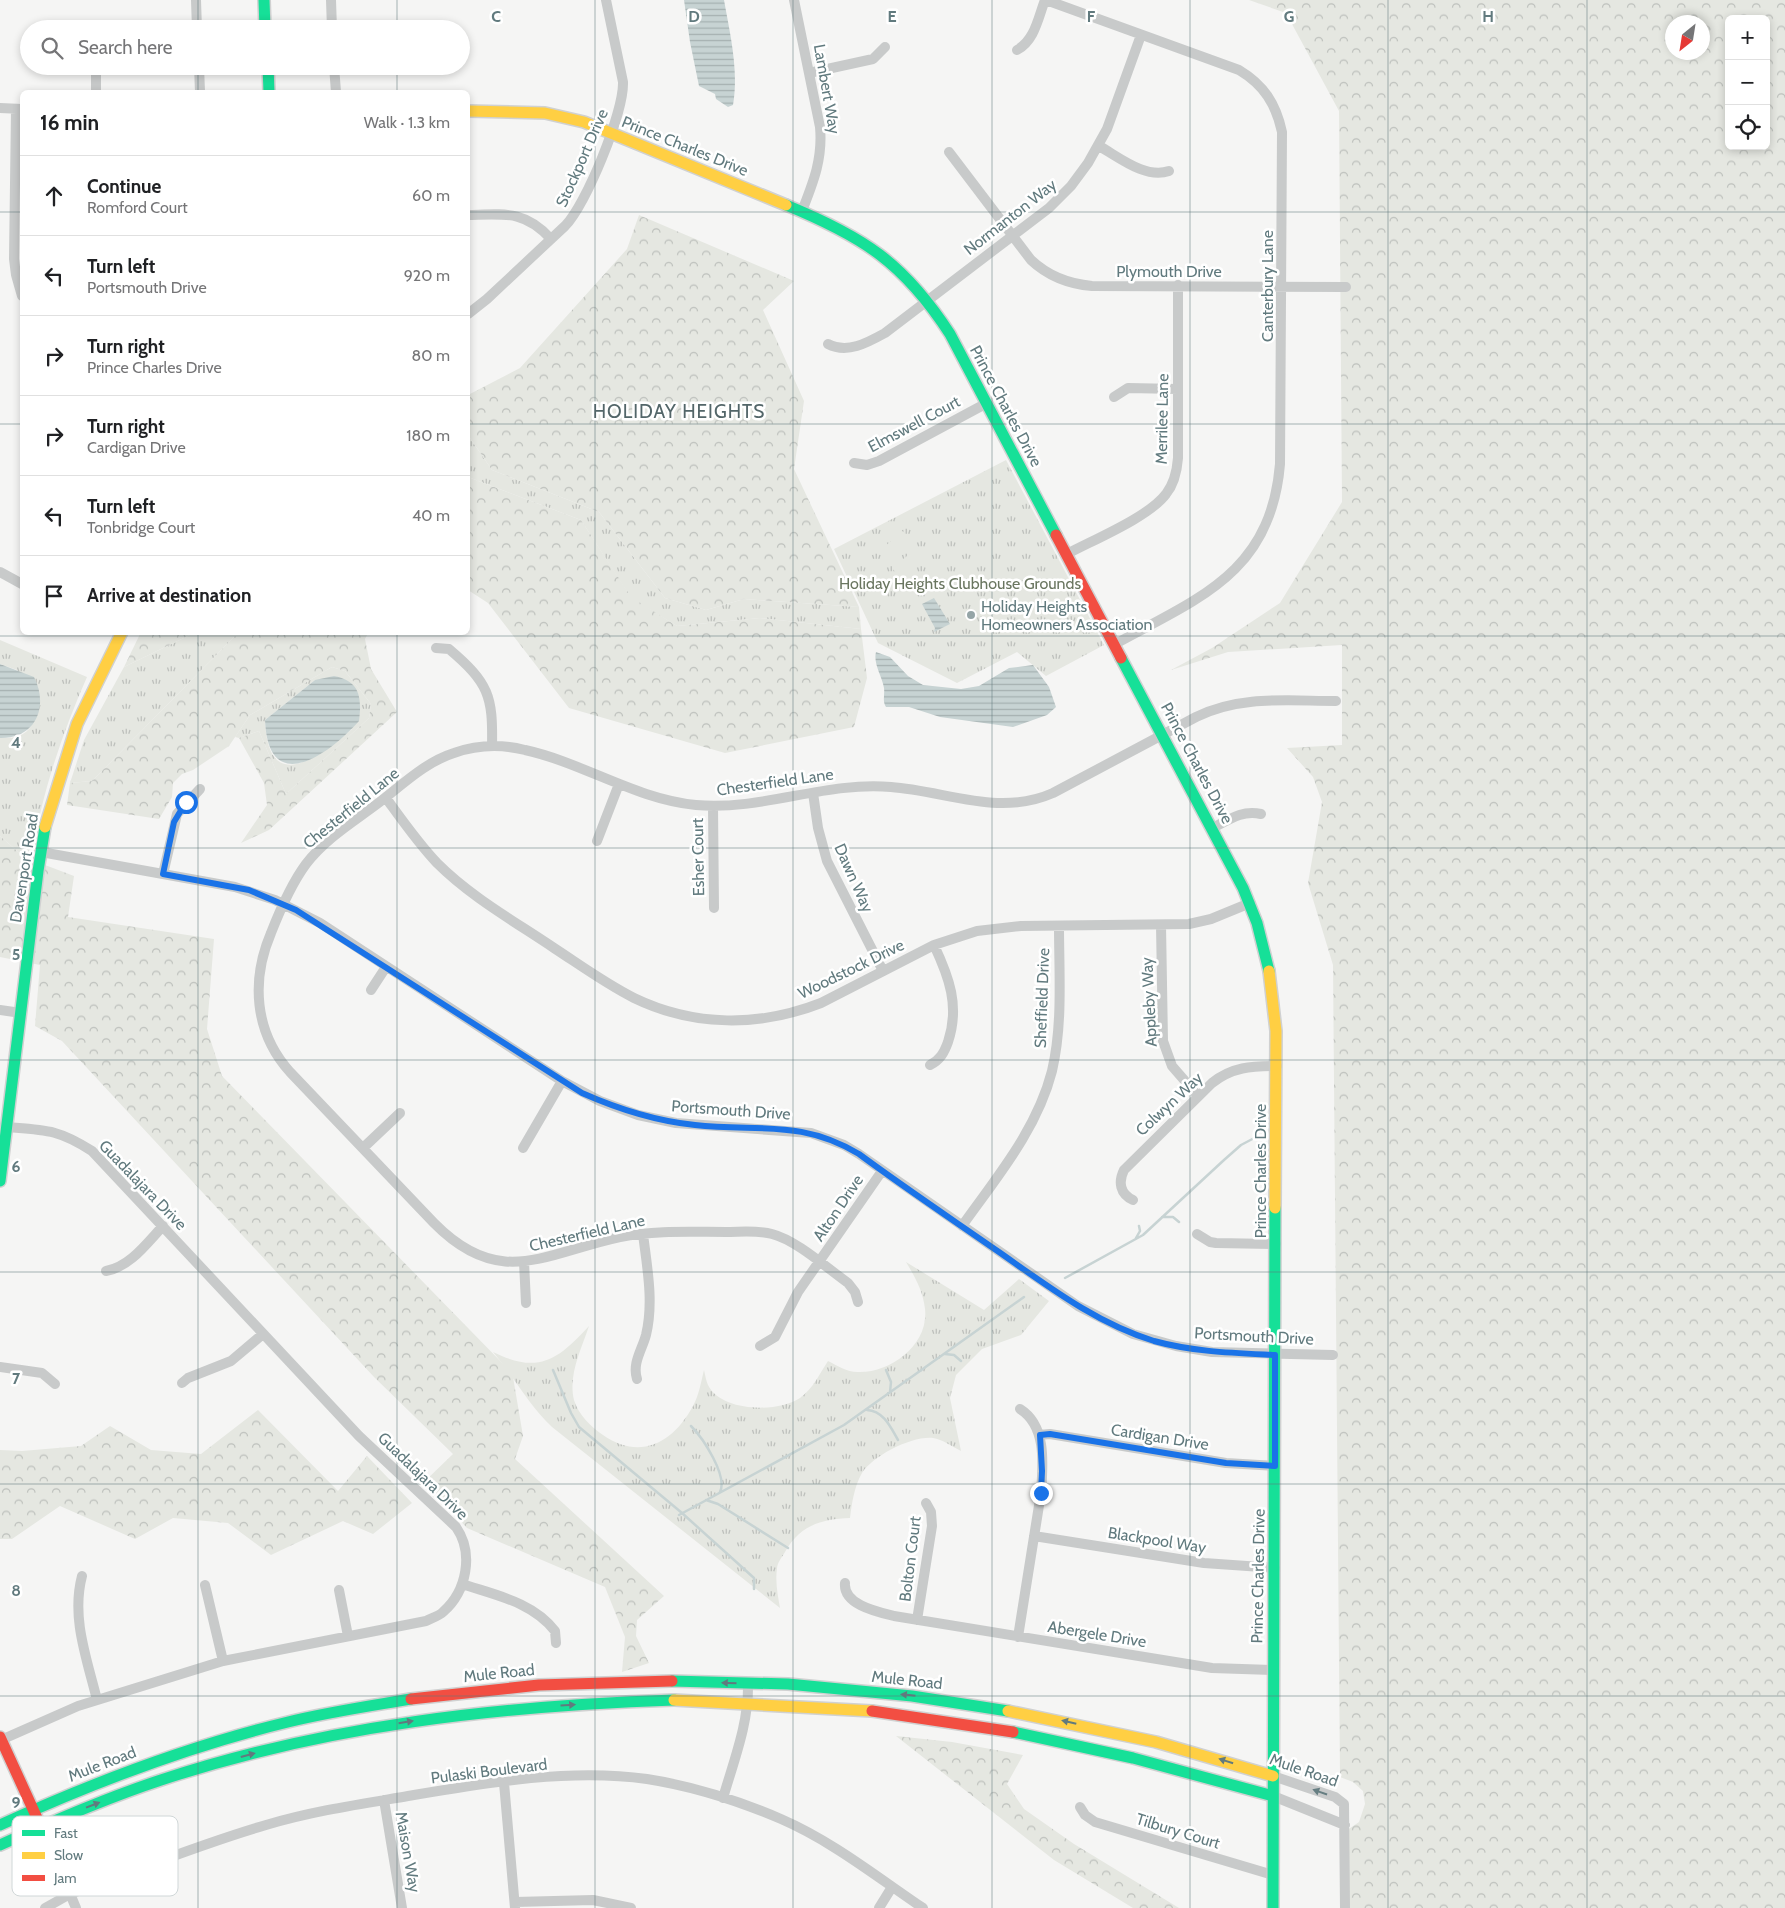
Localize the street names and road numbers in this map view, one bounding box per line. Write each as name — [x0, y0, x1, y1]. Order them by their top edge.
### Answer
street label: Lambert Way — [810, 43, 844, 135]
street label: Stockport Drive — [552, 106, 612, 210]
street label: Prince Charles Drive — [619, 112, 751, 180]
street label: Normanton Way — [960, 175, 1060, 259]
street label: Canterbury Lane — [1258, 230, 1277, 342]
street label: Plymouth Drive — [1116, 262, 1222, 281]
street label: Prince Charles Drive — [966, 342, 1046, 470]
street label: Merrilee Lane — [1152, 373, 1172, 465]
street label: Elmswell Court — [865, 392, 964, 456]
street label: Prince Charles Drive — [1157, 699, 1237, 827]
street label: Chesterfield Lane — [299, 764, 403, 852]
street label: Chesterfield Lane — [715, 764, 835, 800]
street label: Davenport Road — [6, 812, 42, 924]
street label: Esher Court — [688, 817, 708, 896]
street label: Dawn Way — [830, 841, 878, 915]
street label: Woodstock Drive — [795, 935, 907, 1003]
street label: Sheffield Drive — [1031, 948, 1053, 1048]
street label: Appleby Way — [1137, 957, 1161, 1047]
street label: Colwyn Way — [1132, 1068, 1206, 1140]
street label: Portsmouth Drive — [671, 1096, 791, 1124]
street label: Prince Charles Drive — [1251, 1104, 1270, 1238]
street label: Guadalajara Drive — [95, 1136, 191, 1234]
street label: Alton Drive — [809, 1171, 867, 1245]
street label: Chesterfield Lane — [527, 1210, 647, 1256]
street label: Portsmouth Drive — [1194, 1323, 1314, 1349]
street label: Cardigan Drive — [1110, 1420, 1210, 1454]
street label: Guadalajara Drive — [374, 1428, 472, 1524]
street label: Prince Charles Drive — [1247, 1509, 1269, 1643]
street label: Bolton Court — [895, 1515, 925, 1603]
street label: Blackpool Way — [1107, 1523, 1207, 1557]
street label: Abergele Drive — [1046, 1617, 1148, 1651]
street label: Mule Road — [463, 1660, 535, 1686]
street label: Mule Road — [871, 1667, 943, 1693]
street label: Mule Road — [65, 1742, 139, 1786]
street label: Mule Road — [1267, 1749, 1341, 1791]
street label: Pulaski Boulevard — [430, 1754, 548, 1788]
street label: Tilbury Court — [1134, 1809, 1223, 1853]
street label: Maison Way — [392, 1810, 424, 1894]

